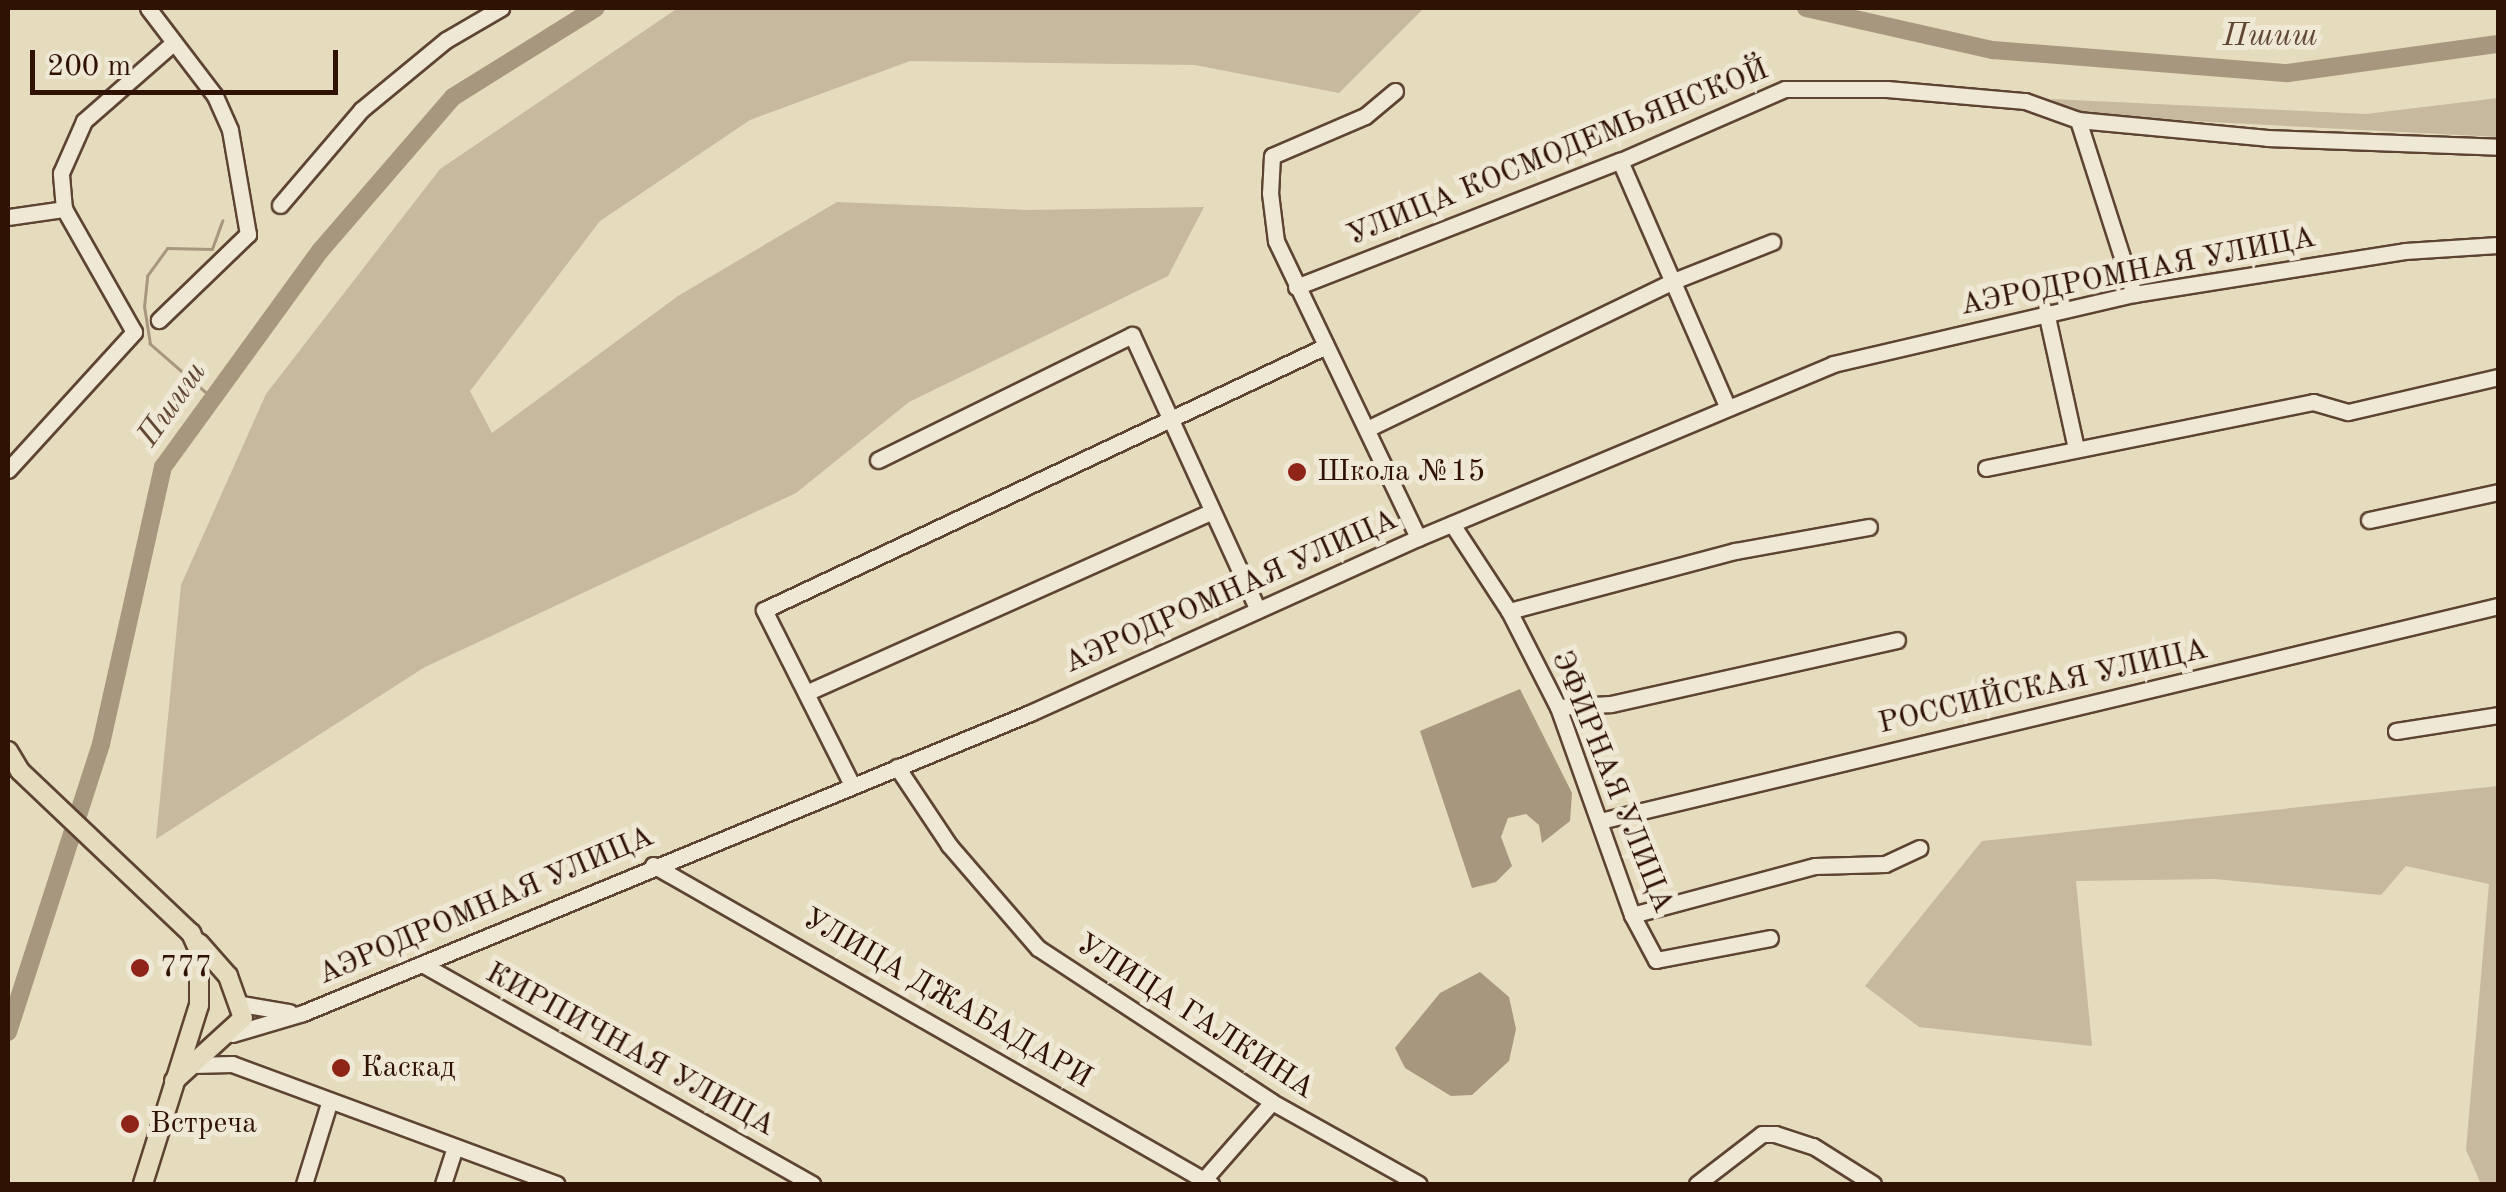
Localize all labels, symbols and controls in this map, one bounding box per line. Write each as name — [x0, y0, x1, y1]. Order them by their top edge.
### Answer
water label: Пшиш — [2222, 18, 2318, 56]
scale bar — [35, 30, 342, 92]
text: 200 m — [47, 52, 131, 82]
street label: УЛИЦА КОСМОДЕМЬЯНСКОЙ — [1342, 52, 1774, 254]
street label: АЭРОДРОМНАЯ УЛИЦА — [1957, 220, 2319, 324]
water label: Пшиш — [130, 355, 216, 455]
place label: Школа №15 — [1317, 454, 1485, 490]
marker: Школа №15 — [1286, 461, 1308, 483]
street label: АЭРОДРОМНАЯ УЛИЦА — [1059, 502, 1403, 682]
street label: РОССИЙСКАЯ УЛИЦА — [1875, 632, 2211, 742]
street label: ЭФИРНАЯ УЛИЦА — [1543, 646, 1681, 918]
street label: АЭРОДРОМНАЯ УЛИЦА — [313, 819, 659, 993]
street label: УЛИЦА ДЖАБАДАРИ — [796, 901, 1098, 1097]
street label: УЛИЦА ГАЛКИНА — [1069, 927, 1321, 1107]
place label: 777 — [160, 950, 212, 986]
street label: КИРПИЧНАЯ УЛИЦА — [479, 955, 781, 1145]
marker: 777 — [129, 957, 151, 979]
place label: Каскад — [361, 1050, 455, 1086]
marker: Каскад — [330, 1057, 352, 1079]
place label: Встреча — [150, 1106, 257, 1142]
marker: Встреча — [119, 1113, 141, 1135]

